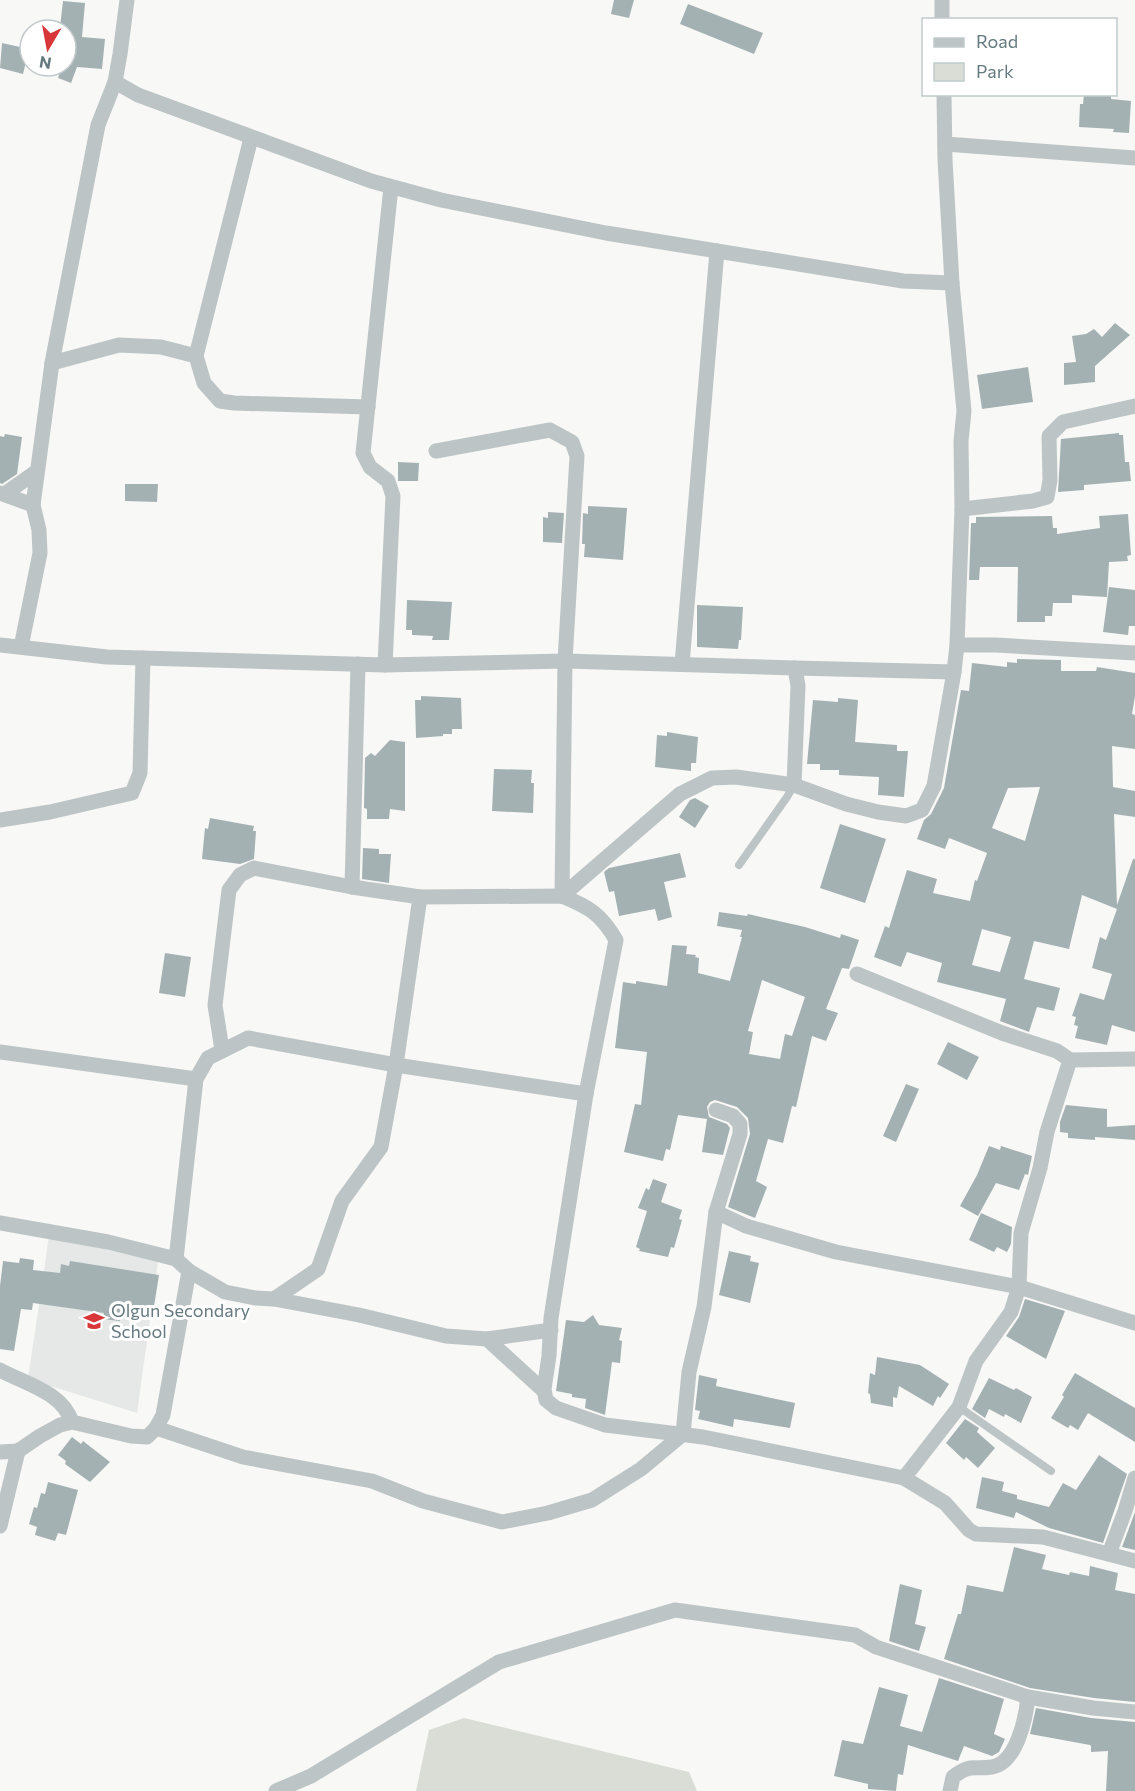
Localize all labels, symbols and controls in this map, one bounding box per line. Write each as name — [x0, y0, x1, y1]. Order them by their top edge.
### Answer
north arrow — [18, 18, 78, 78]
legend — [922, 18, 1117, 96]
text: Road — [976, 30, 1018, 52]
text: N — [38, 53, 53, 74]
text: Park — [976, 60, 1014, 82]
place label: Olgun Secondary School — [111, 1299, 250, 1342]
school or university icon: Olgun Secondary School — [82, 1309, 106, 1333]

